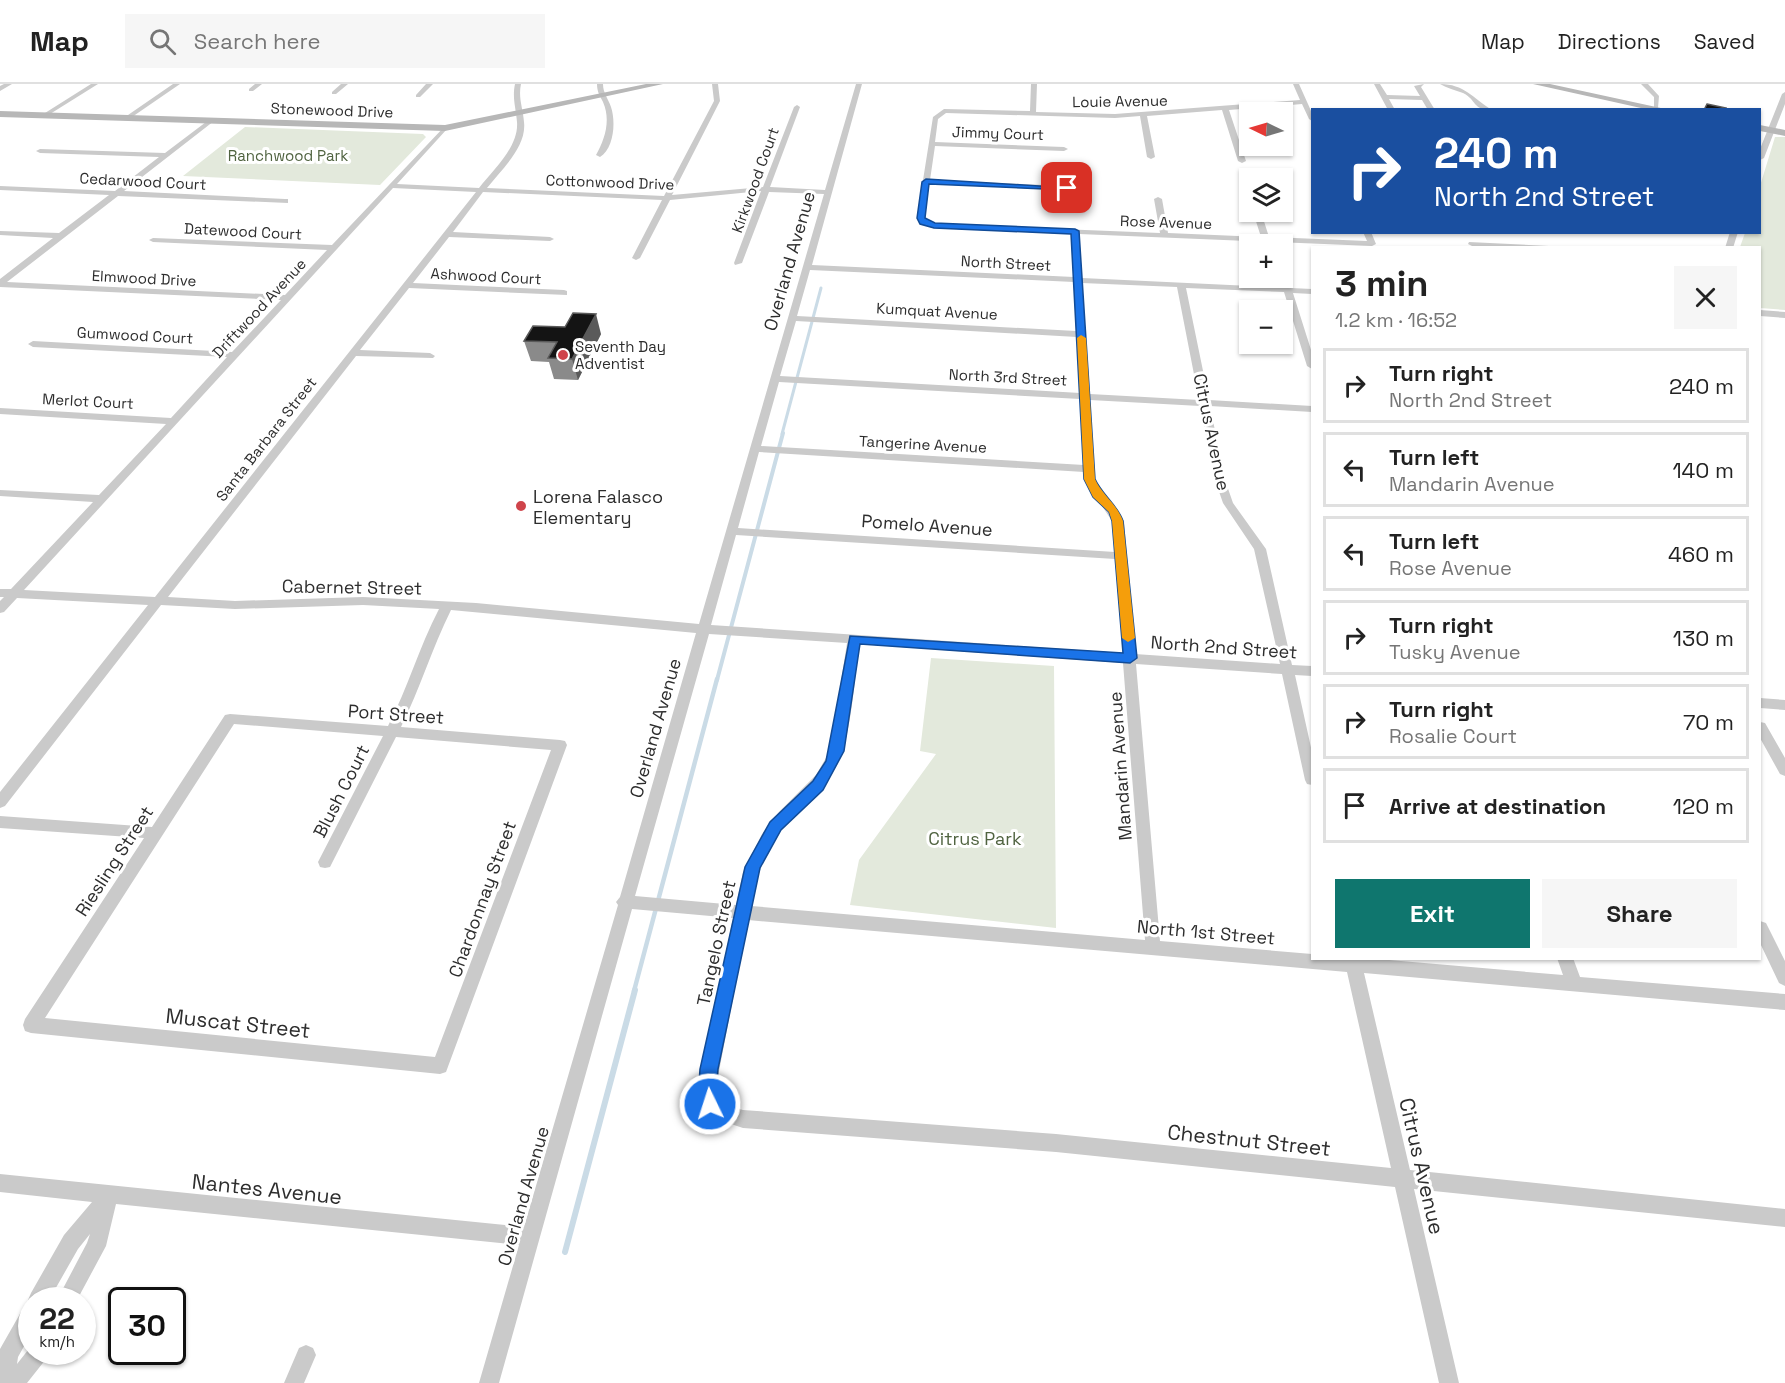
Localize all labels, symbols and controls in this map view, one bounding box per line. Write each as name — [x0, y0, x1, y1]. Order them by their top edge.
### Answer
search box — [125, 14, 545, 68]
text: Map — [30, 23, 89, 59]
icon: search — [146, 25, 179, 58]
text: Search here — [194, 27, 321, 55]
text: Map — [1481, 28, 1525, 55]
text: Directions — [1558, 28, 1661, 55]
text: Saved — [1694, 28, 1755, 55]
street label: Louie Avenue — [1072, 91, 1168, 111]
street label: Stonewood Drive — [270, 98, 394, 122]
north arrow — [1239, 102, 1293, 156]
map controls — [1239, 102, 1293, 354]
street label: Jimmy Court — [952, 122, 1044, 144]
street label: Kirkwood Court — [727, 124, 783, 235]
text: 240 m — [1434, 127, 1559, 180]
icon: right — [1335, 132, 1413, 210]
park label: Ranchwood Park — [228, 146, 348, 165]
pin — [1041, 162, 1092, 213]
street label: Cedarwood Court — [79, 168, 207, 194]
button: layers — [1239, 168, 1293, 222]
street label: Cottonwood Drive — [545, 170, 675, 194]
icon: arrive — [1050, 171, 1083, 204]
text: North 2nd Street — [1434, 179, 1654, 214]
street label: Overland Avenue — [758, 189, 820, 333]
street label: Rose Avenue — [1120, 211, 1212, 233]
street label: Datewood Court — [184, 218, 303, 244]
button: + — [1239, 234, 1293, 288]
street label: North Street — [960, 251, 1052, 275]
street label: Driftwood Avenue — [208, 254, 310, 362]
text: 3 min — [1335, 261, 1429, 307]
street label: Ashwood Court — [430, 264, 542, 288]
street label: Elmwood Drive — [91, 266, 197, 290]
button: close — [1674, 266, 1737, 329]
street label: Kumquat Avenue — [876, 298, 998, 324]
button: − — [1239, 300, 1293, 354]
text: 1.2 km · 16:52 — [1335, 307, 1457, 333]
street label: Gumwood Court — [76, 322, 194, 348]
place label: Seventh Day Adventist — [575, 337, 666, 373]
marker: Seventh Day Adventist — [556, 348, 570, 362]
text: Turn right — [1389, 359, 1494, 387]
street label: North 3rd Street — [948, 364, 1068, 390]
icon: right — [1338, 369, 1371, 402]
street label: Citrus Avenue — [1188, 371, 1236, 493]
text: 240 m — [1669, 372, 1734, 400]
street label: Santa Barbara Street — [212, 373, 320, 505]
text: North 2nd Street — [1389, 387, 1552, 413]
street label: Merlot Court — [42, 389, 134, 413]
street label: Tangerine Avenue — [859, 431, 987, 457]
text: Turn left — [1389, 443, 1479, 471]
icon: left — [1338, 453, 1371, 486]
text: 140 m — [1672, 456, 1734, 484]
text: Mandarin Avenue — [1389, 471, 1555, 497]
place label: Lorena Falasco Elementary — [533, 485, 663, 529]
marker: Lorena Falasco Elementary — [514, 499, 528, 513]
street label: Pomelo Avenue — [861, 509, 993, 541]
text: Turn left — [1389, 527, 1479, 555]
icon: left — [1338, 537, 1371, 570]
text: 460 m — [1668, 540, 1734, 568]
text: Rose Avenue — [1389, 555, 1512, 581]
street label: Cabernet Street — [282, 574, 422, 600]
text: Turn right — [1389, 611, 1494, 639]
icon: right — [1338, 621, 1371, 654]
text: 130 m — [1673, 624, 1734, 652]
street label: North 2nd Street — [1150, 630, 1298, 664]
text: Tusky Avenue — [1389, 639, 1521, 665]
street label: Overland Avenue — [624, 656, 686, 800]
street label: Mandarin Avenue — [1103, 691, 1137, 841]
text: Turn right — [1389, 695, 1494, 723]
street label: Port Street — [347, 699, 445, 729]
icon: right — [1338, 705, 1371, 738]
text: 70 m — [1683, 708, 1734, 736]
text: Rosalie Court — [1389, 723, 1517, 749]
street label: Blush Court — [308, 741, 374, 841]
icon: arrive — [1338, 789, 1371, 822]
text: Arrive at destination — [1389, 792, 1606, 820]
text: 120 m — [1673, 792, 1734, 820]
street label: Riesling Street — [70, 802, 158, 920]
street label: Chardonnay Street — [443, 818, 521, 980]
park label: Citrus Park — [928, 827, 1022, 850]
street label: Tangelo Street — [691, 878, 741, 1008]
button: Exit — [1335, 879, 1530, 948]
button: Share — [1542, 879, 1737, 948]
street label: North 1st Street — [1136, 915, 1276, 949]
street label: Muscat Street — [164, 1002, 312, 1044]
position arrow — [678, 1072, 742, 1136]
street label: Citrus Avenue — [1393, 1095, 1451, 1237]
street label: Chestnut Street — [1166, 1118, 1332, 1162]
street label: Overland Avenue — [492, 1124, 554, 1268]
street label: Nantes Avenue — [191, 1168, 343, 1210]
speed limit sign: 30 — [108, 1287, 186, 1365]
text: 22 — [39, 1299, 75, 1338]
text: km/h — [39, 1332, 75, 1351]

